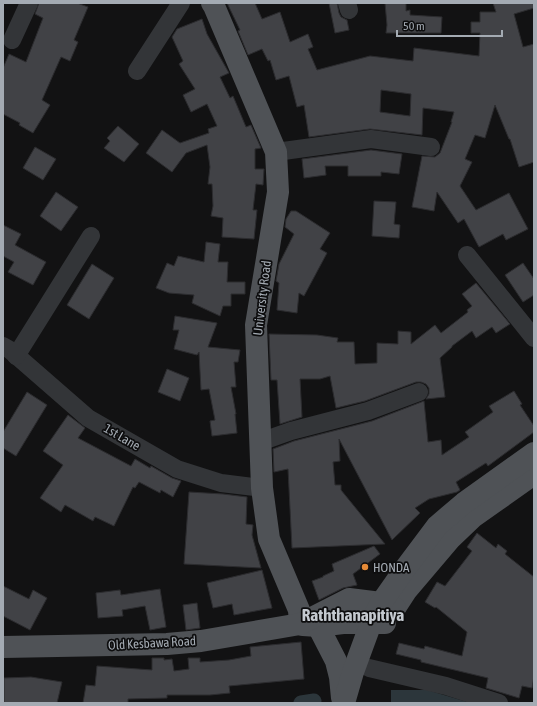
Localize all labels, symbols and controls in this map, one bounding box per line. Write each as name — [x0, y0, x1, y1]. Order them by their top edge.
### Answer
scale bar — [397, 12, 502, 38]
text: 50 m — [403, 19, 425, 33]
street label: University Road — [250, 260, 274, 336]
street label: 1st Lane — [101, 421, 143, 453]
place label: HONDA — [373, 560, 410, 575]
marker: HONDA — [360, 562, 370, 572]
district label: Raththanapitiya — [302, 605, 404, 625]
street label: Old Kesbawa Road — [108, 633, 196, 653]

